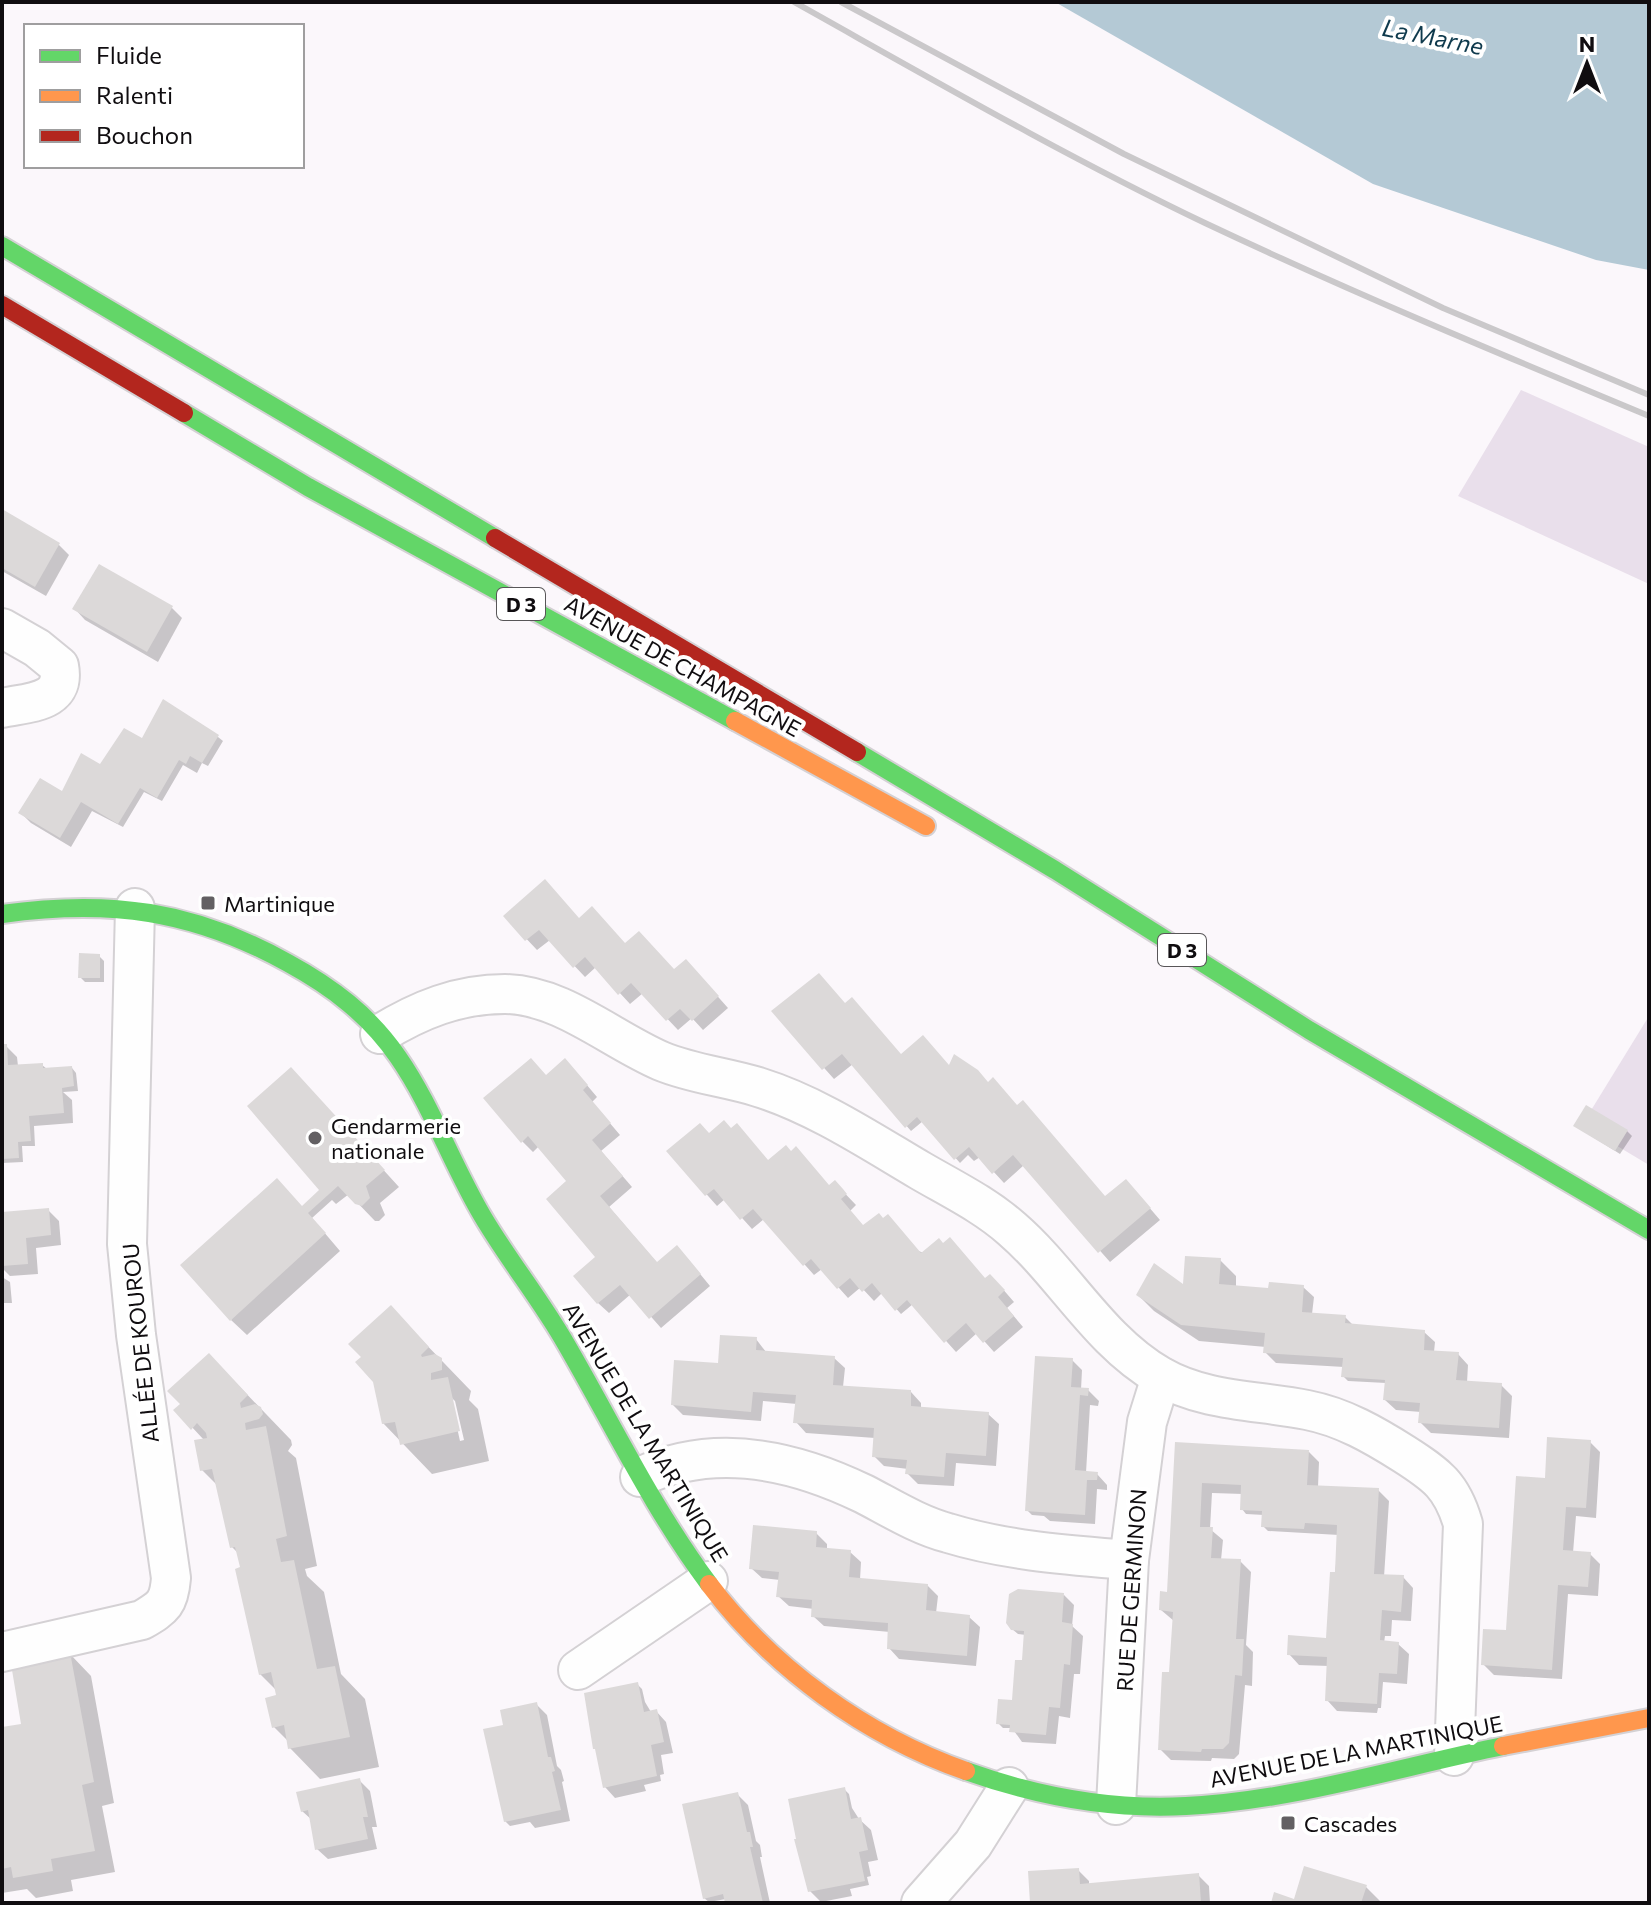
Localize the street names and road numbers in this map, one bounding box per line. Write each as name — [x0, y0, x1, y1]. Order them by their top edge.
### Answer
road number: D 3 — [497, 588, 545, 620]
street label: AVENUE DE CHAMPAGNE — [560, 590, 806, 742]
road number: D 3 — [1158, 934, 1206, 966]
street label: ALLÉE DE KOUROU — [116, 1242, 164, 1444]
street label: AVENUE DE LA MARTINIQUE — [558, 1297, 734, 1567]
street label: RUE DE GERMINON — [1110, 1488, 1152, 1692]
street label: AVENUE DE LA MARTINIQUE — [1207, 1709, 1505, 1793]

